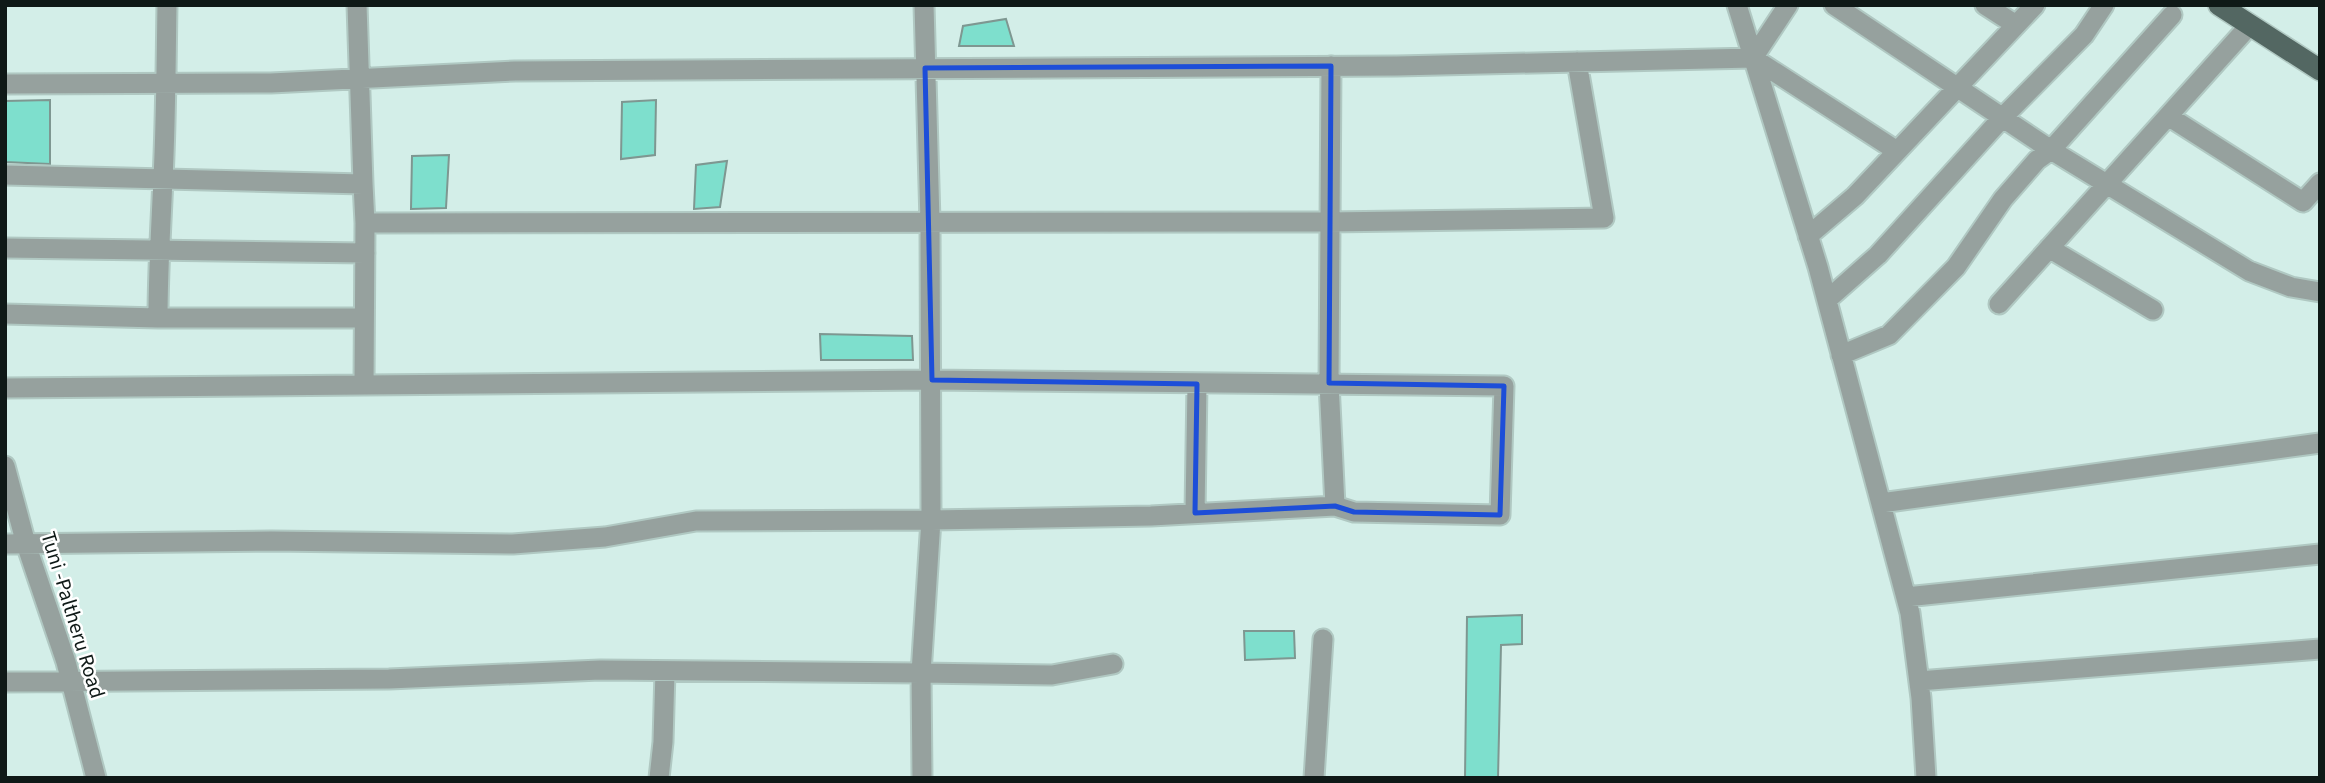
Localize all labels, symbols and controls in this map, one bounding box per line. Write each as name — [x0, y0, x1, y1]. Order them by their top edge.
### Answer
street label: Tuni -Paltheru Road — [33, 528, 113, 702]

